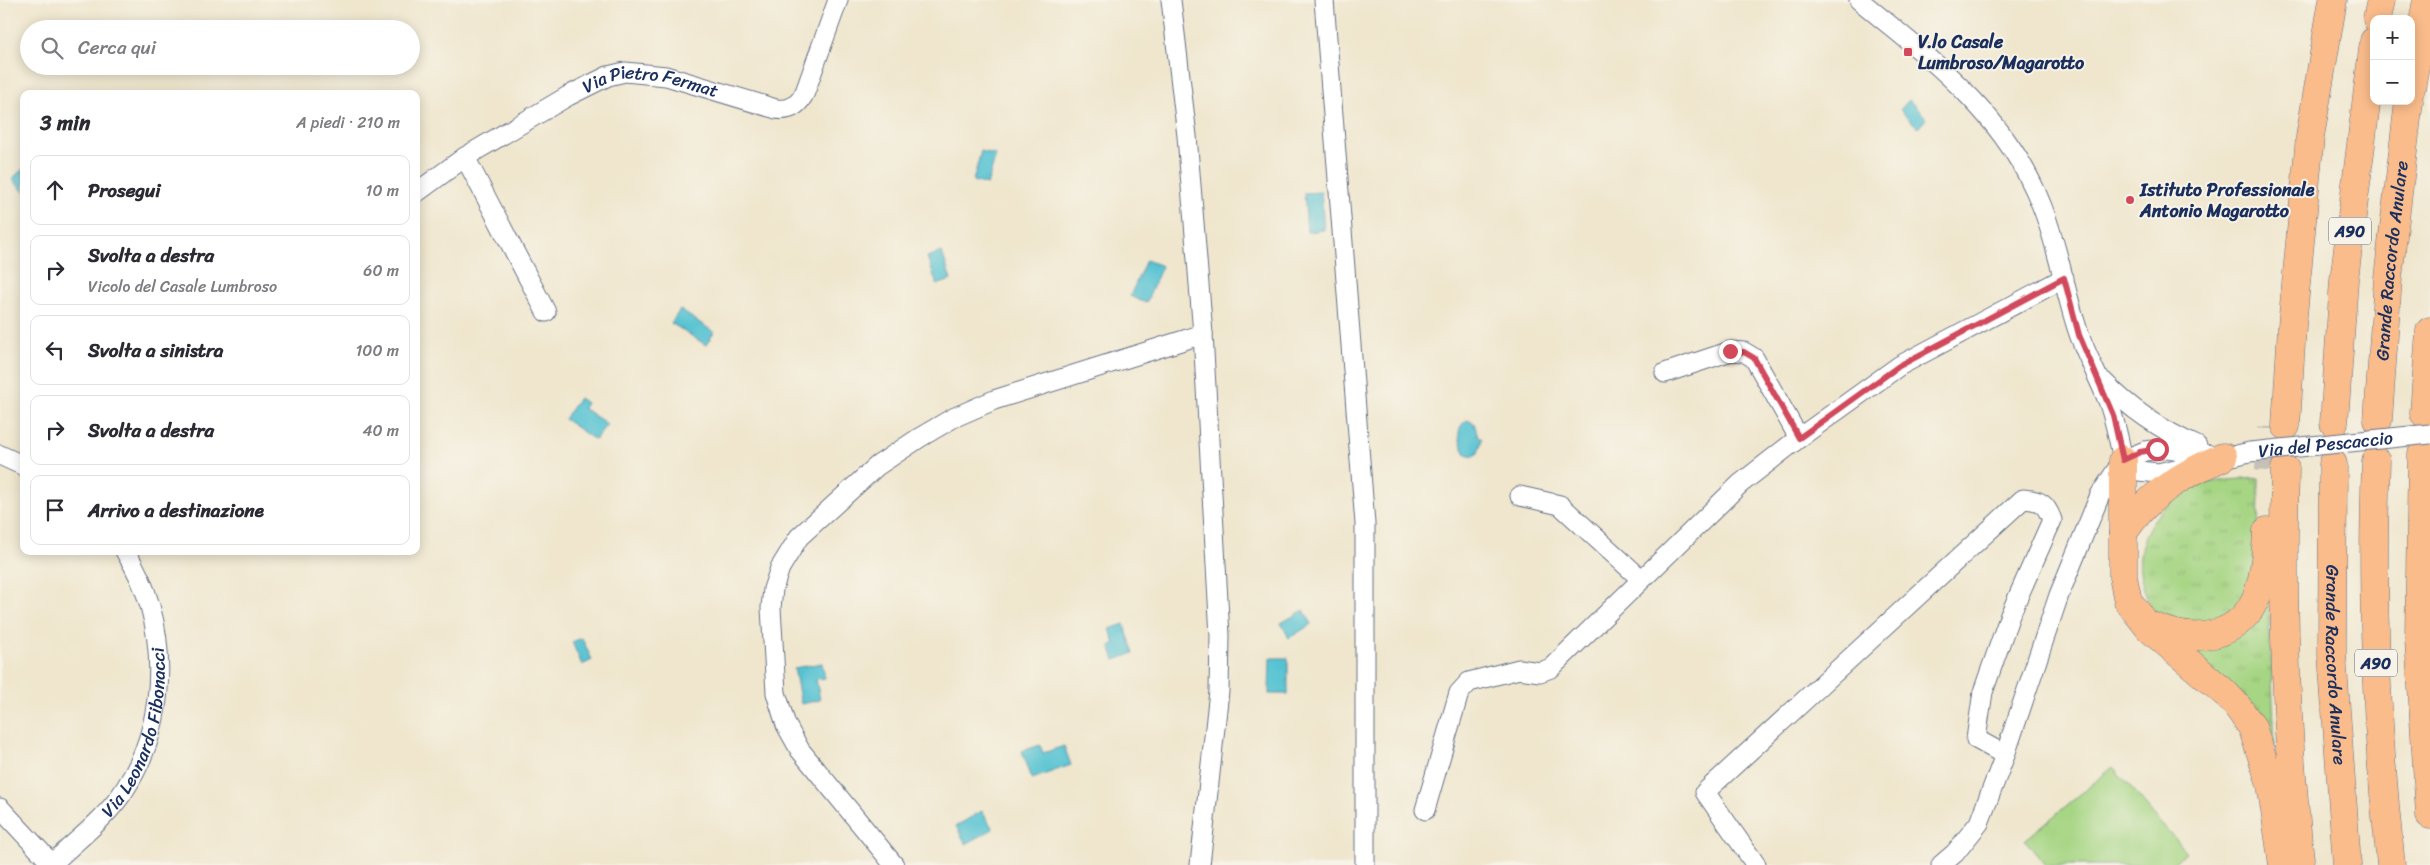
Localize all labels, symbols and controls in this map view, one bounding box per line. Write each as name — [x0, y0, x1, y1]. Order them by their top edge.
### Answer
map controls — [2370, 15, 2415, 105]
button: + — [2370, 15, 2415, 60]
search box — [20, 20, 420, 75]
place label: V.lo Casale Lumbroso/Magarotto — [1918, 26, 2085, 79]
text: Cerca qui — [78, 31, 156, 64]
icon: search — [38, 34, 66, 62]
marker: V.lo Casale Lumbroso/Magarotto — [1902, 46, 1914, 58]
street label: Via Pietro Fermat — [577, 56, 723, 107]
button: − — [2370, 60, 2415, 105]
text: 3 min — [40, 104, 90, 142]
text: A piedi · 210 m — [296, 108, 400, 137]
street label: Grande Raccordo Anulare — [2366, 159, 2418, 362]
text: Prosegui — [88, 174, 161, 207]
place label: Istituto Professionale Antonio Magarotto — [2139, 174, 2315, 227]
icon: ahead — [41, 176, 69, 204]
text: 10 m — [366, 176, 399, 205]
marker: Istituto Professionale Antonio Magarotto — [2124, 194, 2136, 206]
road number: A90 — [2329, 218, 2371, 245]
text: Svolta a destra — [88, 239, 214, 272]
icon: right — [41, 256, 69, 284]
text: 60 m — [363, 256, 399, 285]
text: Vicolo del Casale Lumbroso — [88, 272, 277, 301]
text: Svolta a sinistra — [88, 334, 223, 367]
icon: left — [41, 336, 69, 364]
text: 100 m — [355, 336, 399, 365]
route end — [1719, 340, 1742, 363]
text: Svolta a destra — [88, 414, 214, 447]
icon: right — [41, 416, 69, 444]
text: 40 m — [362, 416, 399, 445]
street label: Via del Pescaccio — [2257, 422, 2394, 467]
route start — [2146, 438, 2169, 461]
text: Arrivo a destinazione — [88, 494, 264, 527]
icon: arrive — [41, 496, 69, 524]
street label: Grande Raccordo Anulare — [2316, 565, 2356, 766]
street label: Via Leonardo Fibonacci — [93, 645, 175, 825]
road number: A90 — [2355, 650, 2397, 676]

